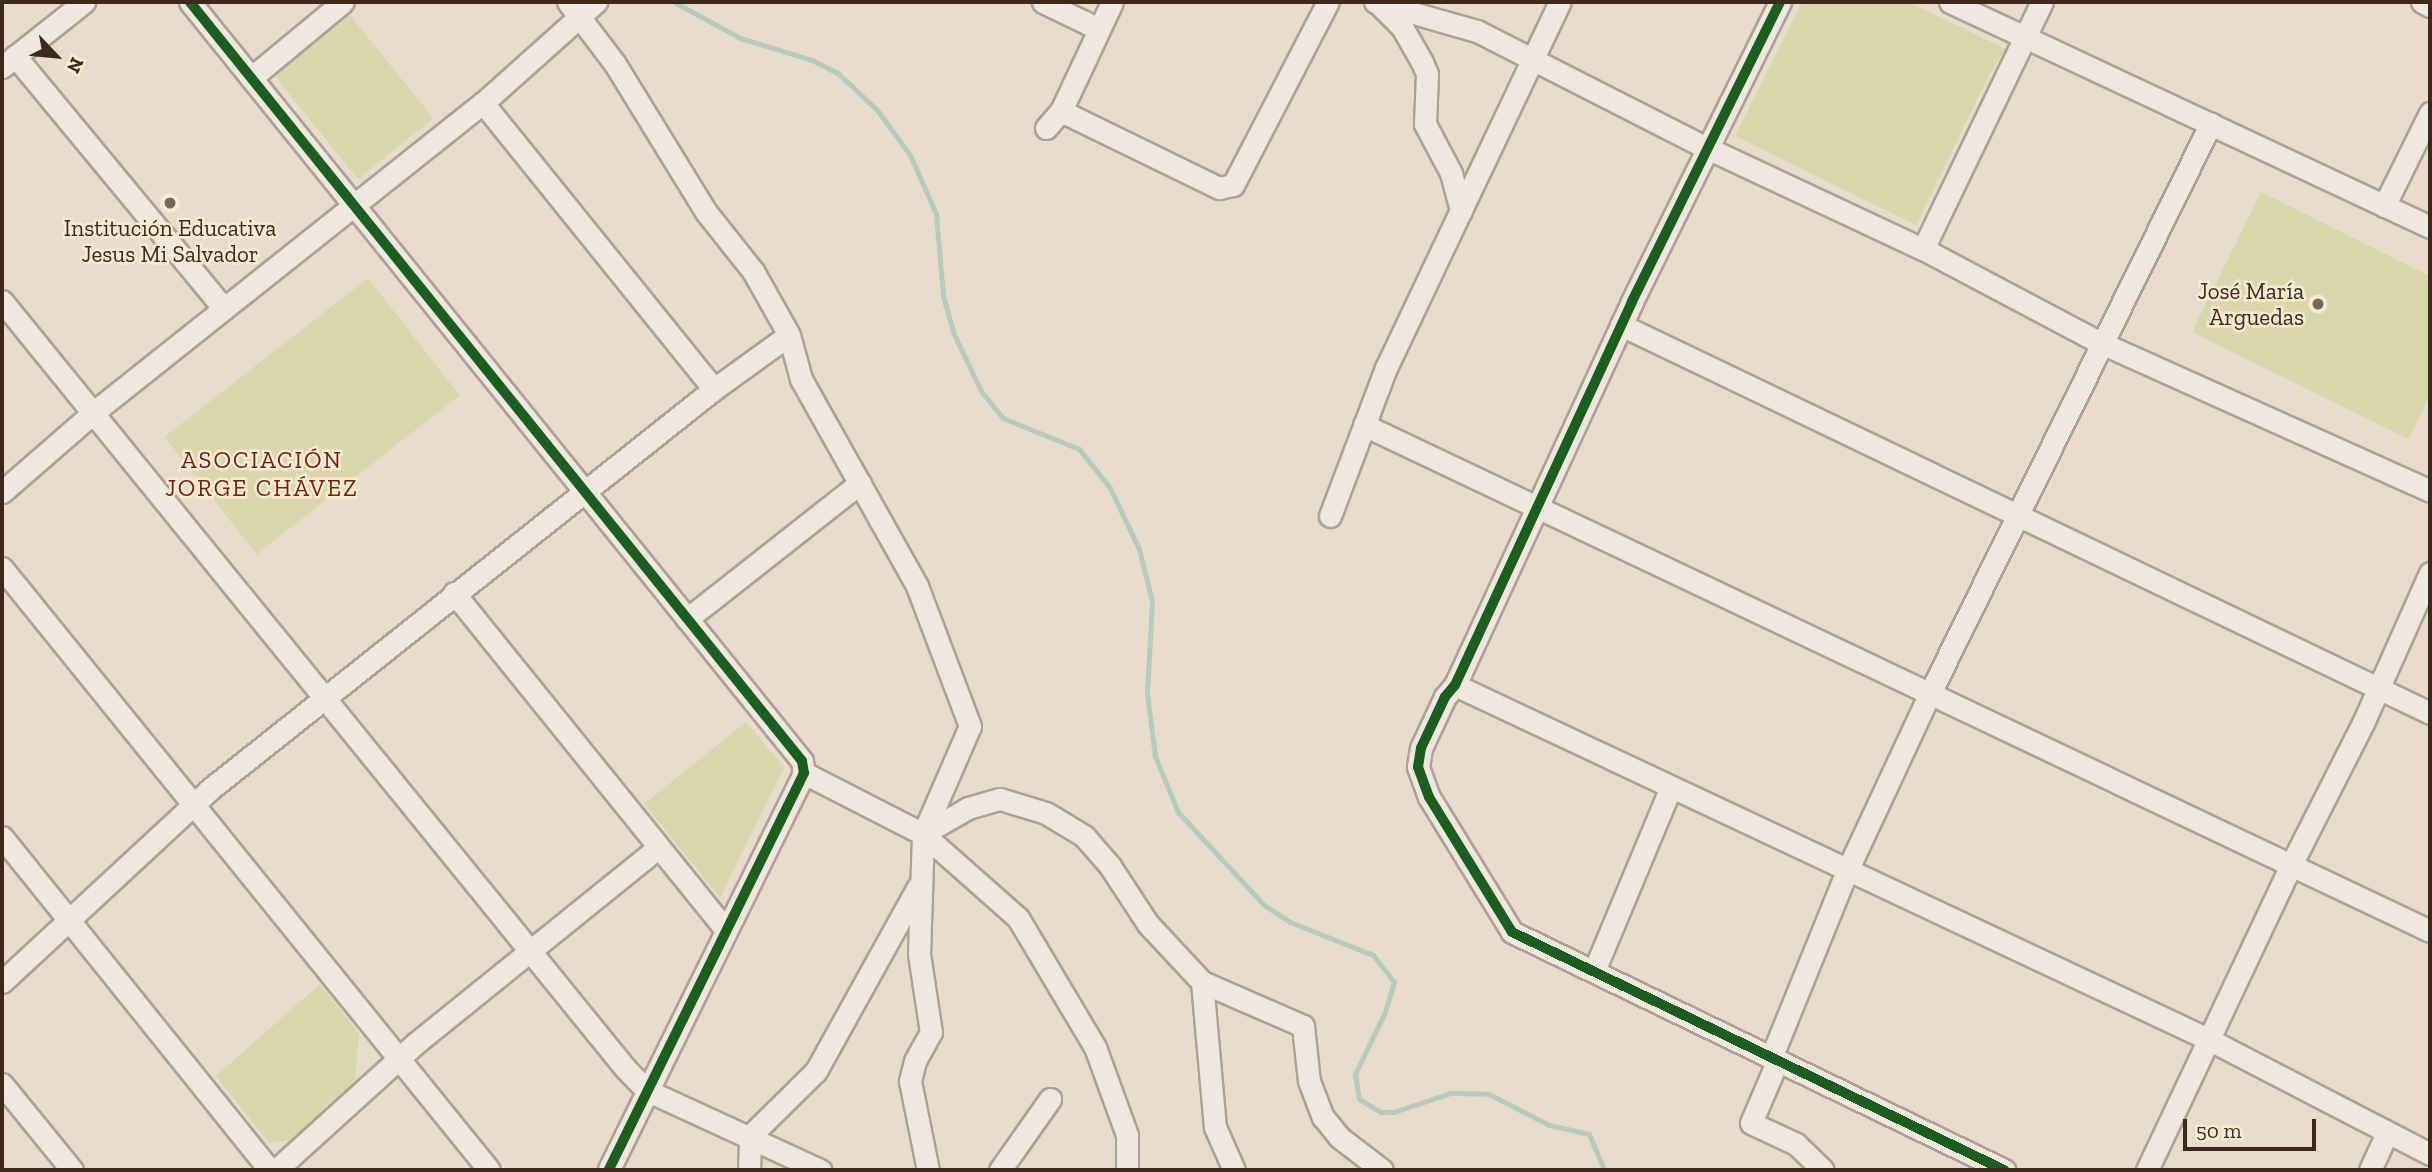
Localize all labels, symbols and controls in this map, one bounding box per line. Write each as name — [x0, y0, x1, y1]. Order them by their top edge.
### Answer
north arrow — [21, 21, 91, 91]
text: N — [62, 54, 89, 77]
marker: Institución Educativa Jesus Mi Salvador — [162, 195, 178, 211]
place label: Institución Educativa Jesus Mi Salvador — [64, 214, 276, 268]
place label: José María Arguedas — [2198, 277, 2304, 331]
marker: José María Arguedas — [2310, 296, 2326, 312]
district label: ASOCIACIÓN JORGE CHÁVEZ — [167, 446, 357, 502]
scale bar — [2187, 1106, 2320, 1150]
text: 50 m — [2196, 1118, 2242, 1143]

